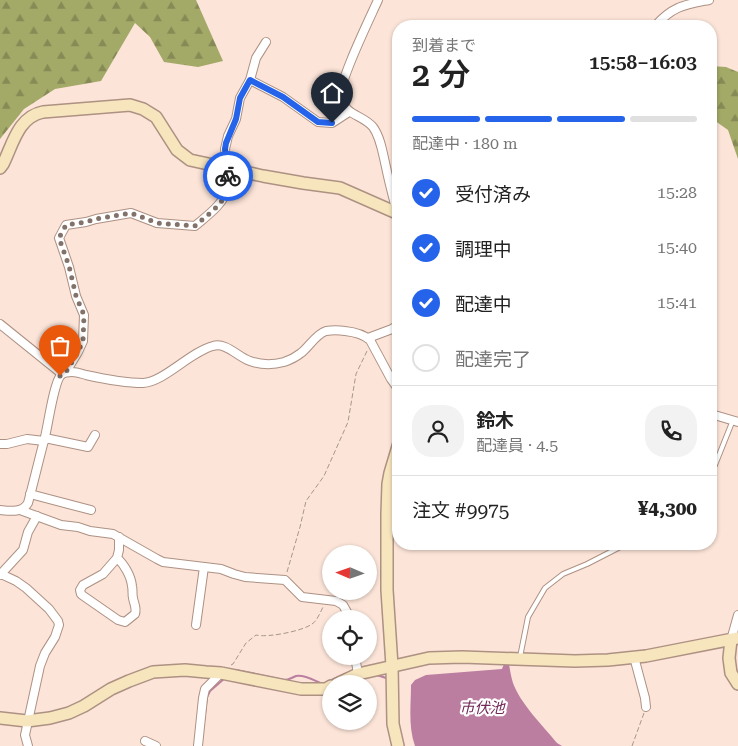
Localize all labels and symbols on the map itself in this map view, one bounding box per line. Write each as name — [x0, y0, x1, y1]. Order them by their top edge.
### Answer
pin — [311, 72, 353, 123]
courier — [203, 151, 253, 201]
pin — [39, 325, 81, 376]
north arrow — [322, 545, 378, 600]
water label: 市伏池 — [459, 699, 506, 717]

